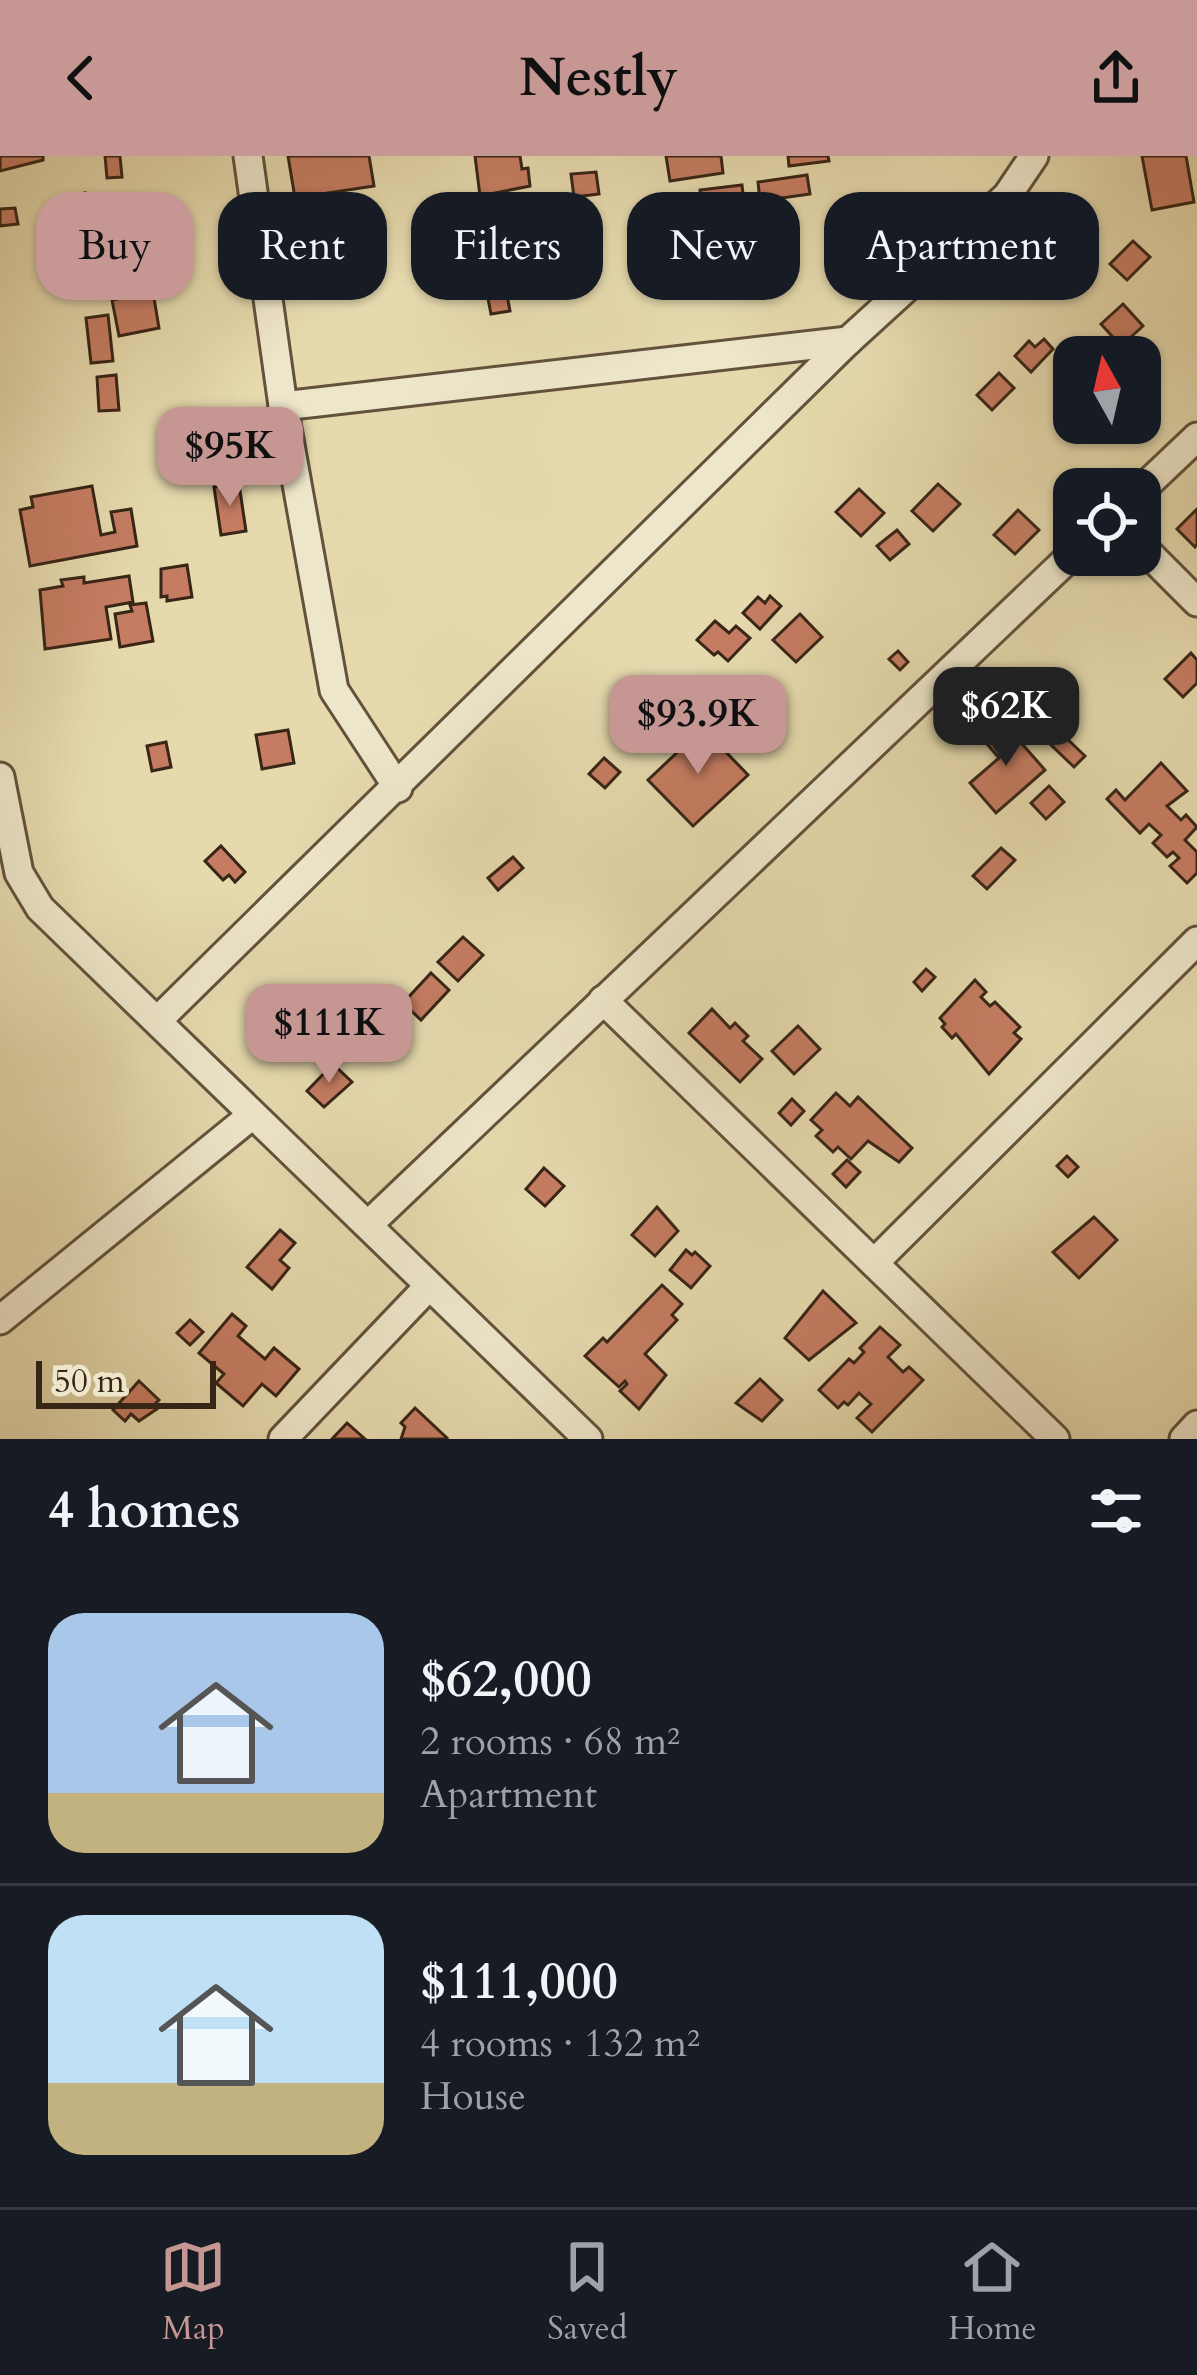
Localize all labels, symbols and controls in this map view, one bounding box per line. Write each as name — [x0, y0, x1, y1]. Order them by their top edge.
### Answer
text: Nestly — [519, 42, 678, 115]
icon: back — [48, 45, 114, 111]
icon: share — [1083, 45, 1149, 111]
chip: Buy — [36, 192, 194, 300]
chip: Rent — [218, 192, 387, 300]
chip: Filters — [411, 192, 603, 300]
chip: New — [627, 192, 800, 300]
chip: Apartment — [824, 192, 1099, 300]
north arrow — [1053, 336, 1161, 444]
map controls — [1053, 336, 1161, 576]
pin: $95K — [159, 407, 301, 509]
text: $95K — [184, 419, 276, 472]
button: locate — [1053, 468, 1161, 576]
pin: $62K — [935, 667, 1077, 769]
pin: $93.9K — [600, 675, 796, 777]
text: $62K — [960, 679, 1052, 732]
text: $93.9K — [637, 687, 759, 740]
pin: $111K — [245, 984, 413, 1086]
text: $111K — [273, 996, 385, 1049]
scale bar — [36, 1355, 216, 1408]
text: 50 m — [54, 1359, 125, 1404]
text: 4 homes — [48, 1476, 240, 1546]
icon: filters — [1083, 1478, 1149, 1544]
text: $62,000 — [420, 1645, 592, 1715]
icon: home — [144, 1661, 288, 1805]
text: 2 rooms · 68 m² — [420, 1715, 680, 1768]
text: Apartment — [420, 1768, 597, 1821]
text: $111,000 — [420, 1947, 618, 2017]
icon: home — [144, 1963, 288, 2107]
text: 4 rooms · 132 m² — [420, 2017, 700, 2070]
text: House — [420, 2070, 526, 2123]
tab: Map — [160, 2234, 226, 2351]
tab: Saved — [547, 2234, 627, 2351]
tab: Home — [948, 2234, 1037, 2351]

